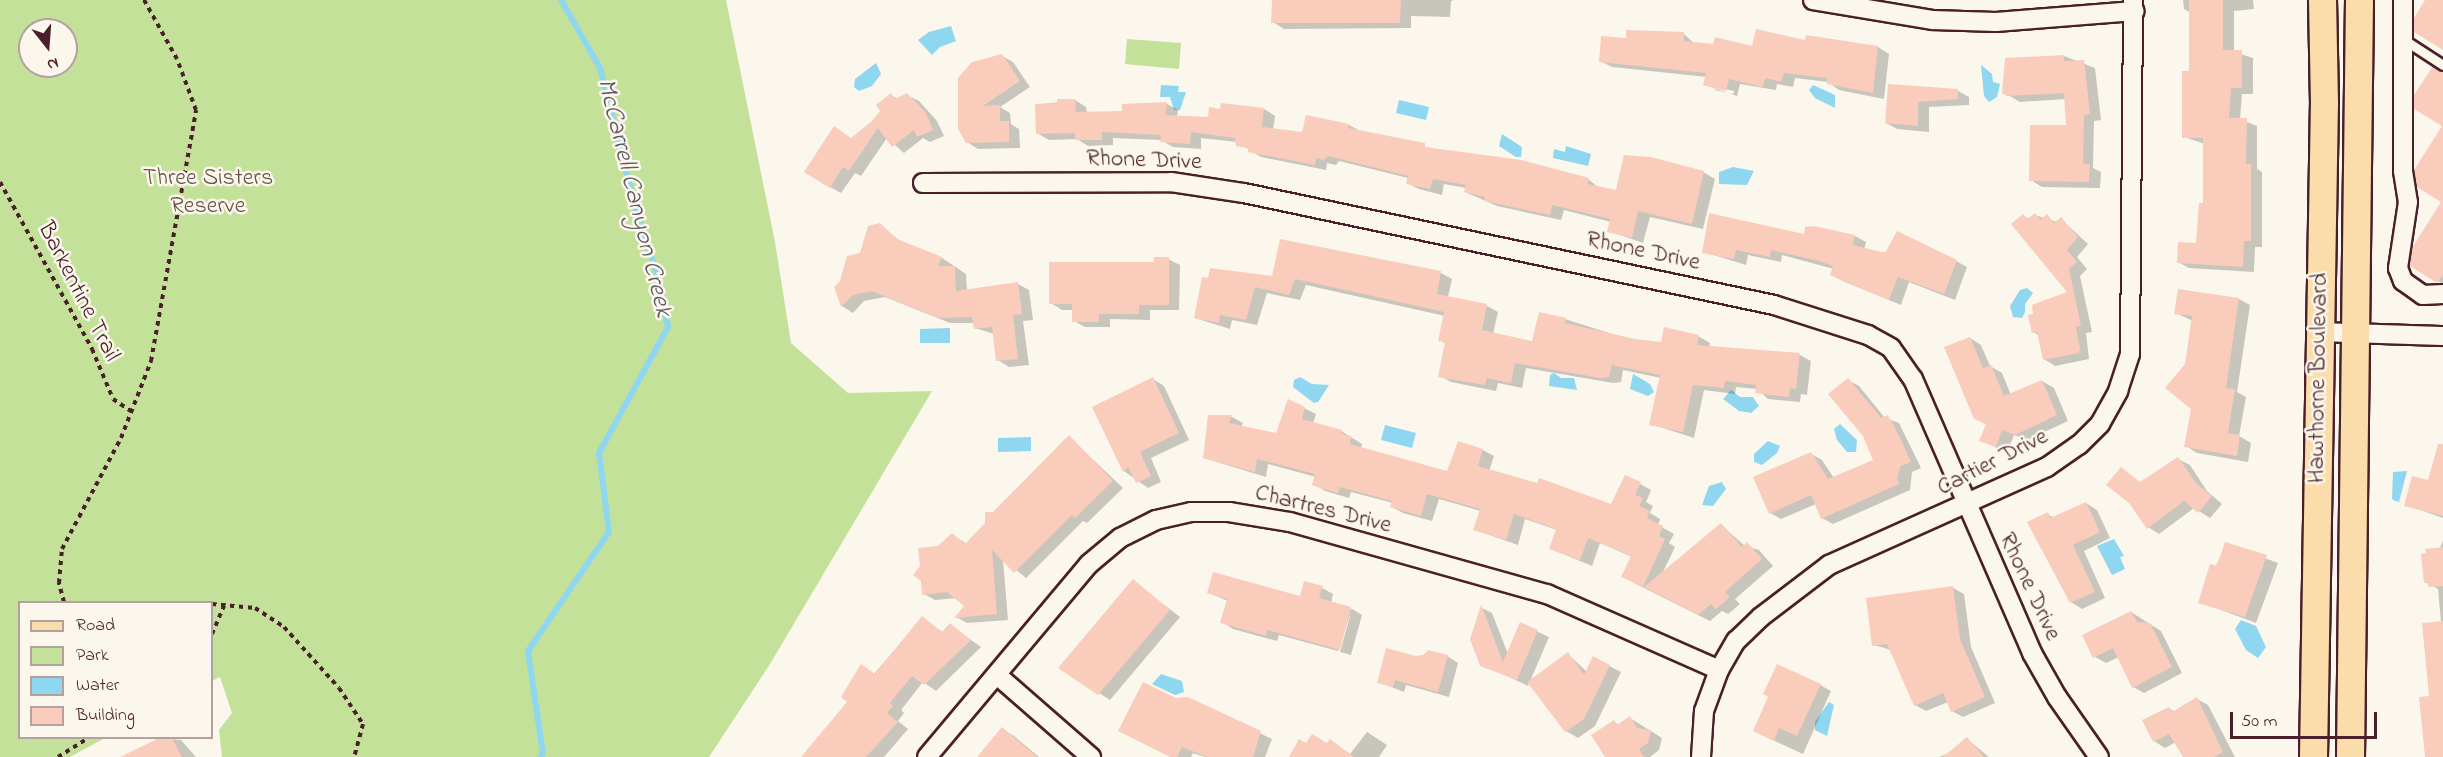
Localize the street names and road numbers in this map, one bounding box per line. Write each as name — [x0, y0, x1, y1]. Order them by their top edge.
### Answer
street label: Rhone Drive — [1086, 145, 1202, 177]
street label: Barkentine Trail — [30, 217, 126, 367]
street label: Rhone Drive — [1583, 226, 1703, 278]
street label: Hawthorne Boulevard — [2303, 272, 2335, 484]
street label: Cartier Drive — [1933, 423, 2053, 503]
street label: Chartres Drive — [1252, 479, 1394, 541]
street label: Rhone Drive — [1991, 528, 2067, 646]

